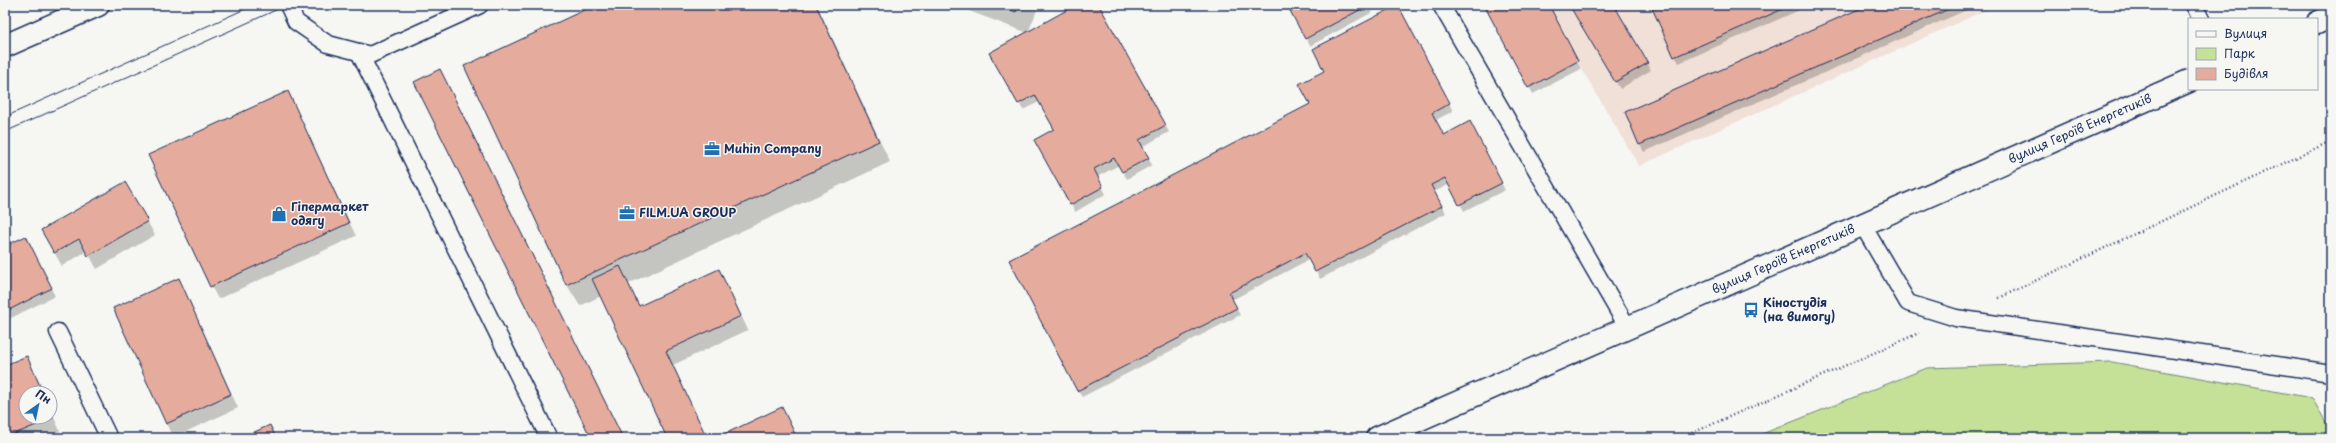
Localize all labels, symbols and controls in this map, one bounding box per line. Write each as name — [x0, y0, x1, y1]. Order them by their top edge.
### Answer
legend — [2188, 18, 2318, 90]
text: Вулиця — [2224, 24, 2267, 42]
text: Парк — [2224, 44, 2256, 62]
text: Будівля — [2224, 64, 2269, 82]
street label: вулиця Героїв Енергетиків — [2005, 89, 2154, 167]
place label: Muhin Company — [724, 139, 822, 157]
office icon: Muhin Company — [703, 140, 721, 158]
place label: Гіпермаркет одягу — [291, 197, 369, 229]
place label: FILM.UA GROUP — [639, 203, 736, 221]
office icon: FILM.UA GROUP — [618, 204, 636, 222]
shop icon: Гіпермаркет одягу — [270, 205, 288, 223]
street label: вулиця Героїв Енергетиків — [1709, 219, 1858, 298]
place label: Кіностудія (на вимогу) — [1763, 293, 1835, 325]
bus stop icon: Кіностудія (на вимогу) — [1742, 301, 1760, 319]
north arrow — [18, 385, 58, 425]
text: Пн — [32, 385, 55, 408]

